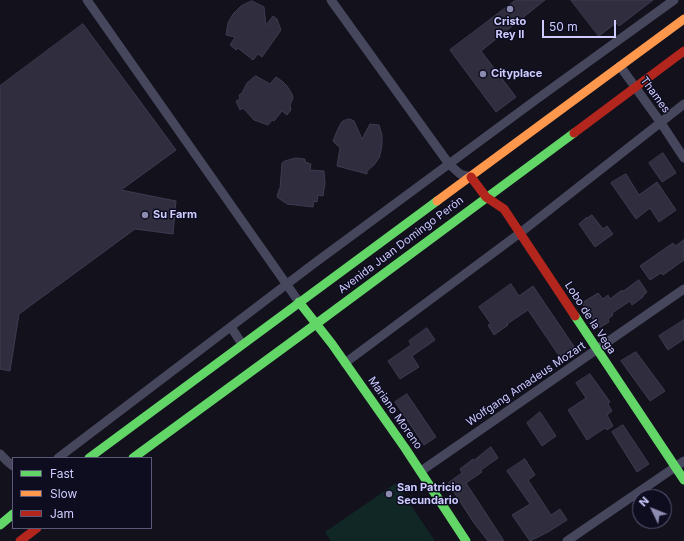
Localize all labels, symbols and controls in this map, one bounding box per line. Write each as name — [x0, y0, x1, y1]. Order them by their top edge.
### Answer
marker: Cristo Rey II — [505, 4, 515, 14]
scale bar — [544, 12, 618, 38]
place label: Cristo Rey II — [494, 15, 526, 41]
text: 50 m — [549, 19, 578, 34]
place label: Cityplace — [491, 67, 542, 81]
marker: Cityplace — [478, 69, 488, 79]
street label: Thames — [637, 74, 673, 116]
street label: Avenida Juan Domingo Perón — [336, 194, 466, 296]
place label: Su Farm — [153, 208, 197, 222]
marker: Su Farm — [140, 210, 150, 220]
street label: Lobo de la Vega — [562, 279, 618, 357]
street label: Wolfgang Amadeus Mozart — [464, 339, 588, 429]
street label: Mariano Moreno — [365, 374, 425, 452]
legend — [12, 457, 152, 529]
text: Fast — [50, 466, 74, 481]
place label: San Patricio Secundario — [397, 481, 461, 507]
text: Slow — [50, 486, 77, 501]
marker: San Patricio Secundario — [384, 489, 394, 499]
north arrow — [632, 489, 672, 529]
text: N — [636, 494, 652, 509]
text: Jam — [50, 506, 74, 521]

